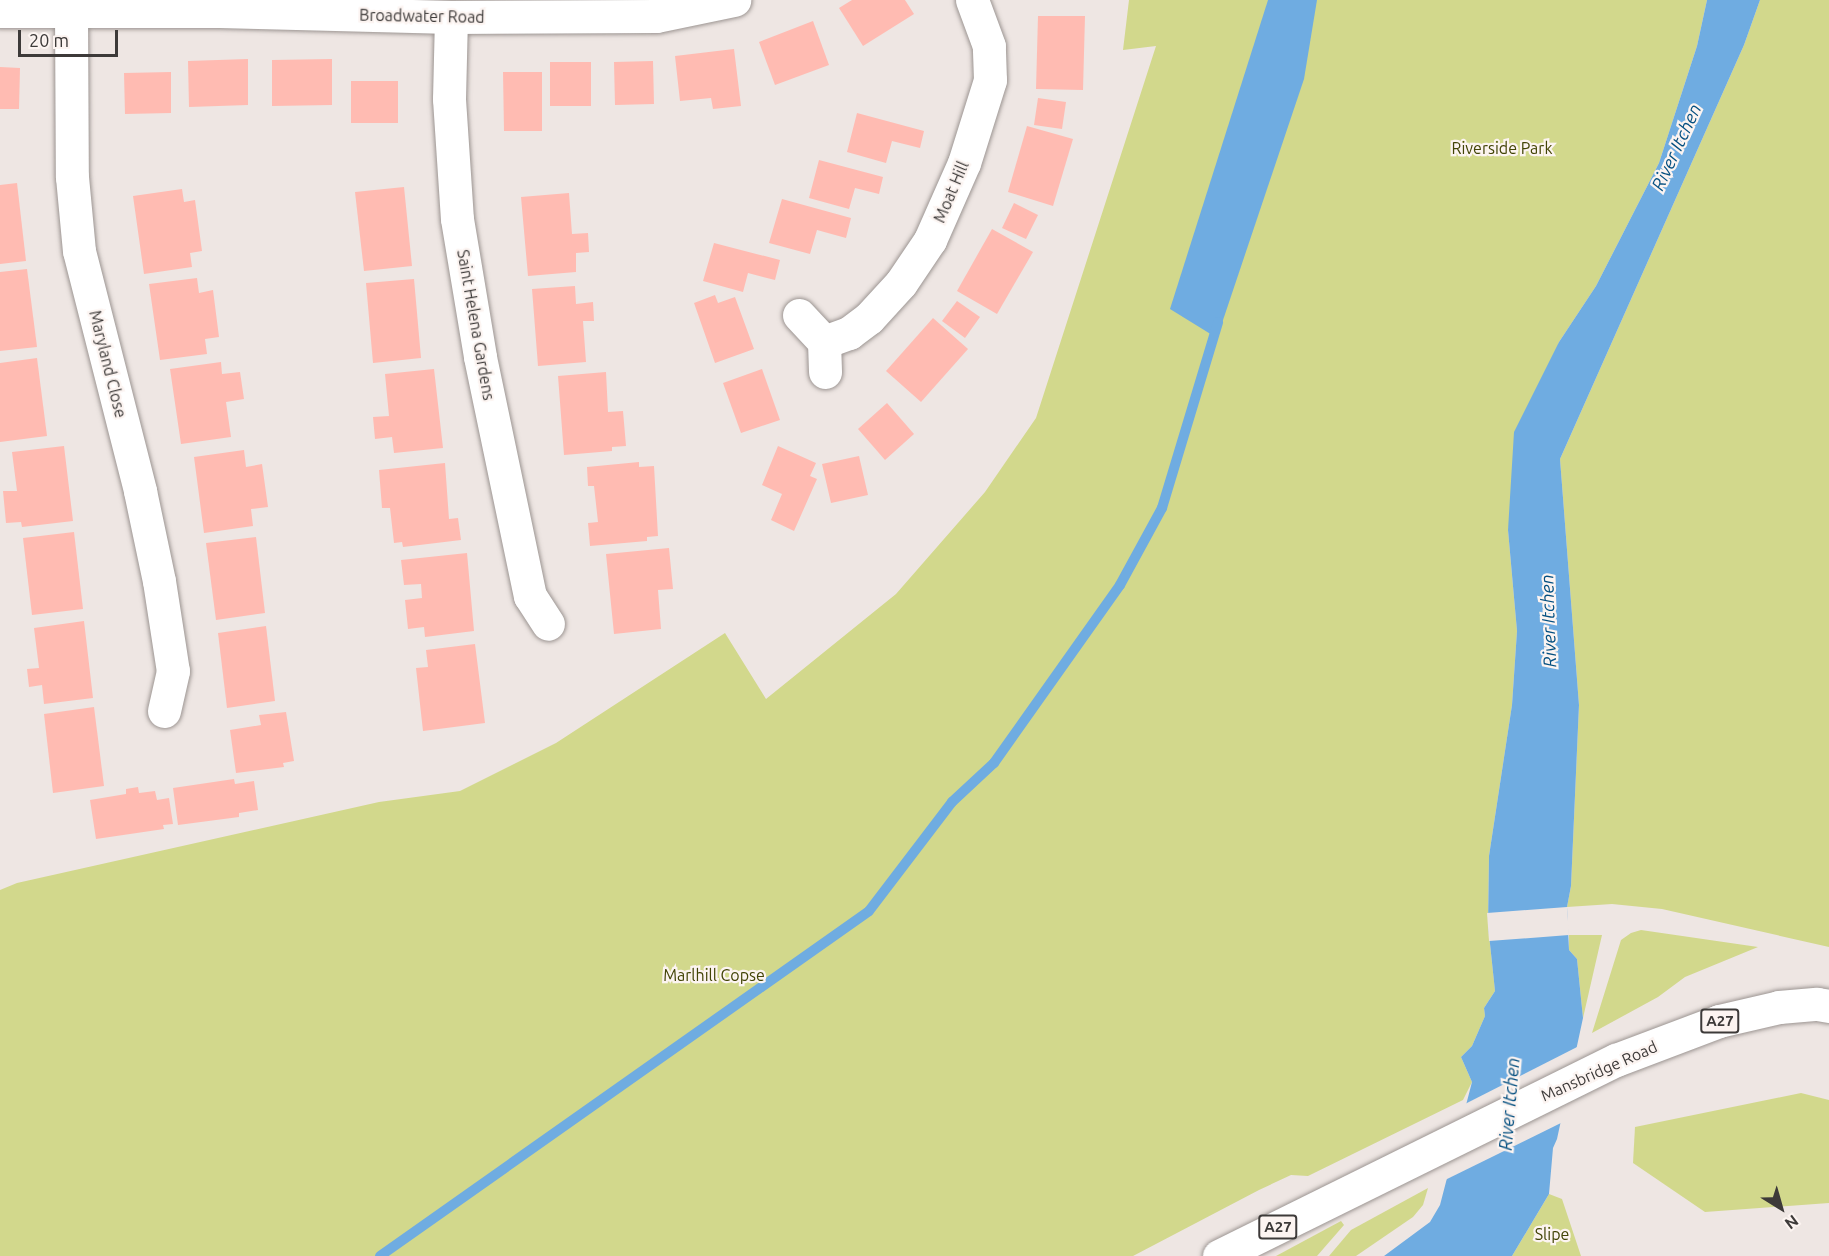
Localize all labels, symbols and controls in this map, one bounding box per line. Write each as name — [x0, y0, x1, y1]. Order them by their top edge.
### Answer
street label: Broadwater Road — [359, 5, 485, 27]
scale bar — [21, 18, 122, 56]
text: 20 m — [29, 30, 69, 50]
water label: River Itchen — [1647, 100, 1705, 194]
park label: Riverside Park — [1452, 138, 1552, 158]
street label: Moat Hill — [929, 158, 973, 226]
street label: Saint Helena Gardens — [453, 248, 499, 402]
street label: Maryland Close — [85, 308, 131, 420]
water label: River Itchen — [1536, 574, 1560, 668]
park label: Marlhill Copse — [663, 965, 765, 985]
road number: A27 — [1699, 1009, 1741, 1033]
street label: Mansbridge Road — [1538, 1037, 1660, 1105]
water label: River Itchen — [1494, 1057, 1524, 1151]
north arrow — [1751, 1178, 1811, 1238]
text: N — [1782, 1212, 1802, 1233]
road number: A27 — [1257, 1215, 1299, 1239]
park label: Slipe — [1535, 1224, 1569, 1244]

